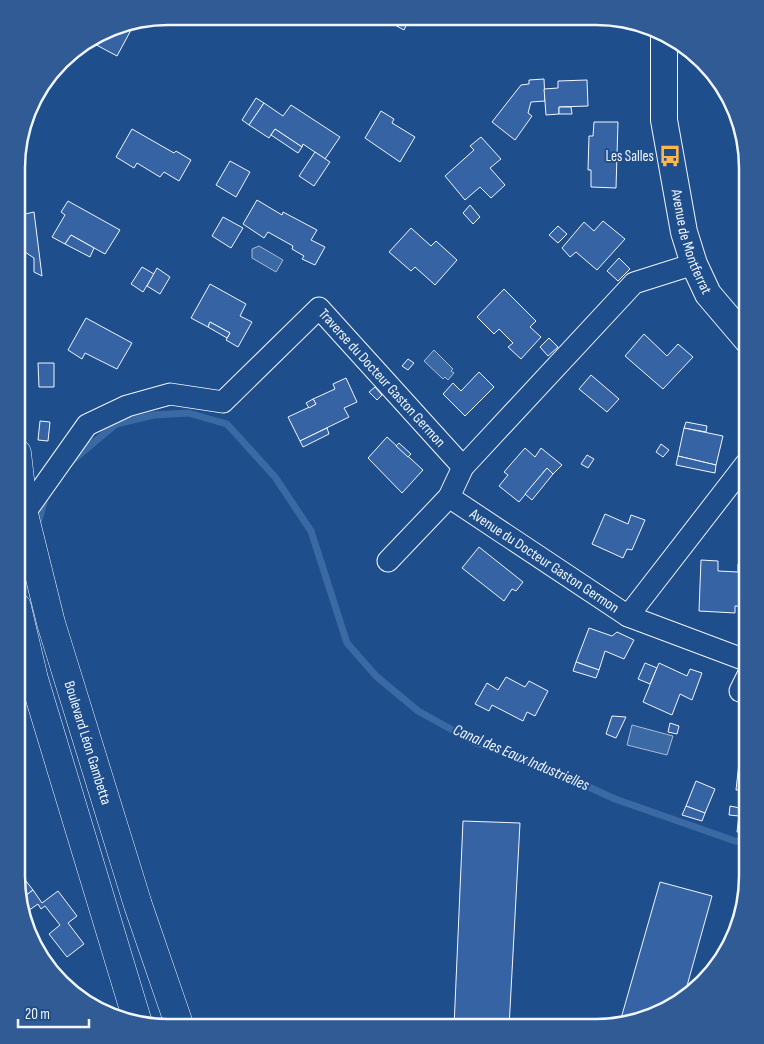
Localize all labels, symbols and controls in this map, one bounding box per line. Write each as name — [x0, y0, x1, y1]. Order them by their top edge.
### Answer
bus stop icon: Les Salles — [657, 143, 683, 169]
place label: Les Salles — [606, 147, 654, 166]
street label: Avenue de Montferrat — [667, 187, 716, 298]
street label: Traverse du Docteur Gaston Germon — [314, 304, 450, 451]
street label: Avenue du Docteur Gaston Germon — [465, 504, 623, 617]
street label: Boulevard Léon Gambetta — [60, 679, 116, 807]
water label: Canal des Eaux Industrielles — [450, 721, 592, 795]
scale bar — [18, 996, 89, 1028]
text: 20 m — [25, 1005, 50, 1024]

